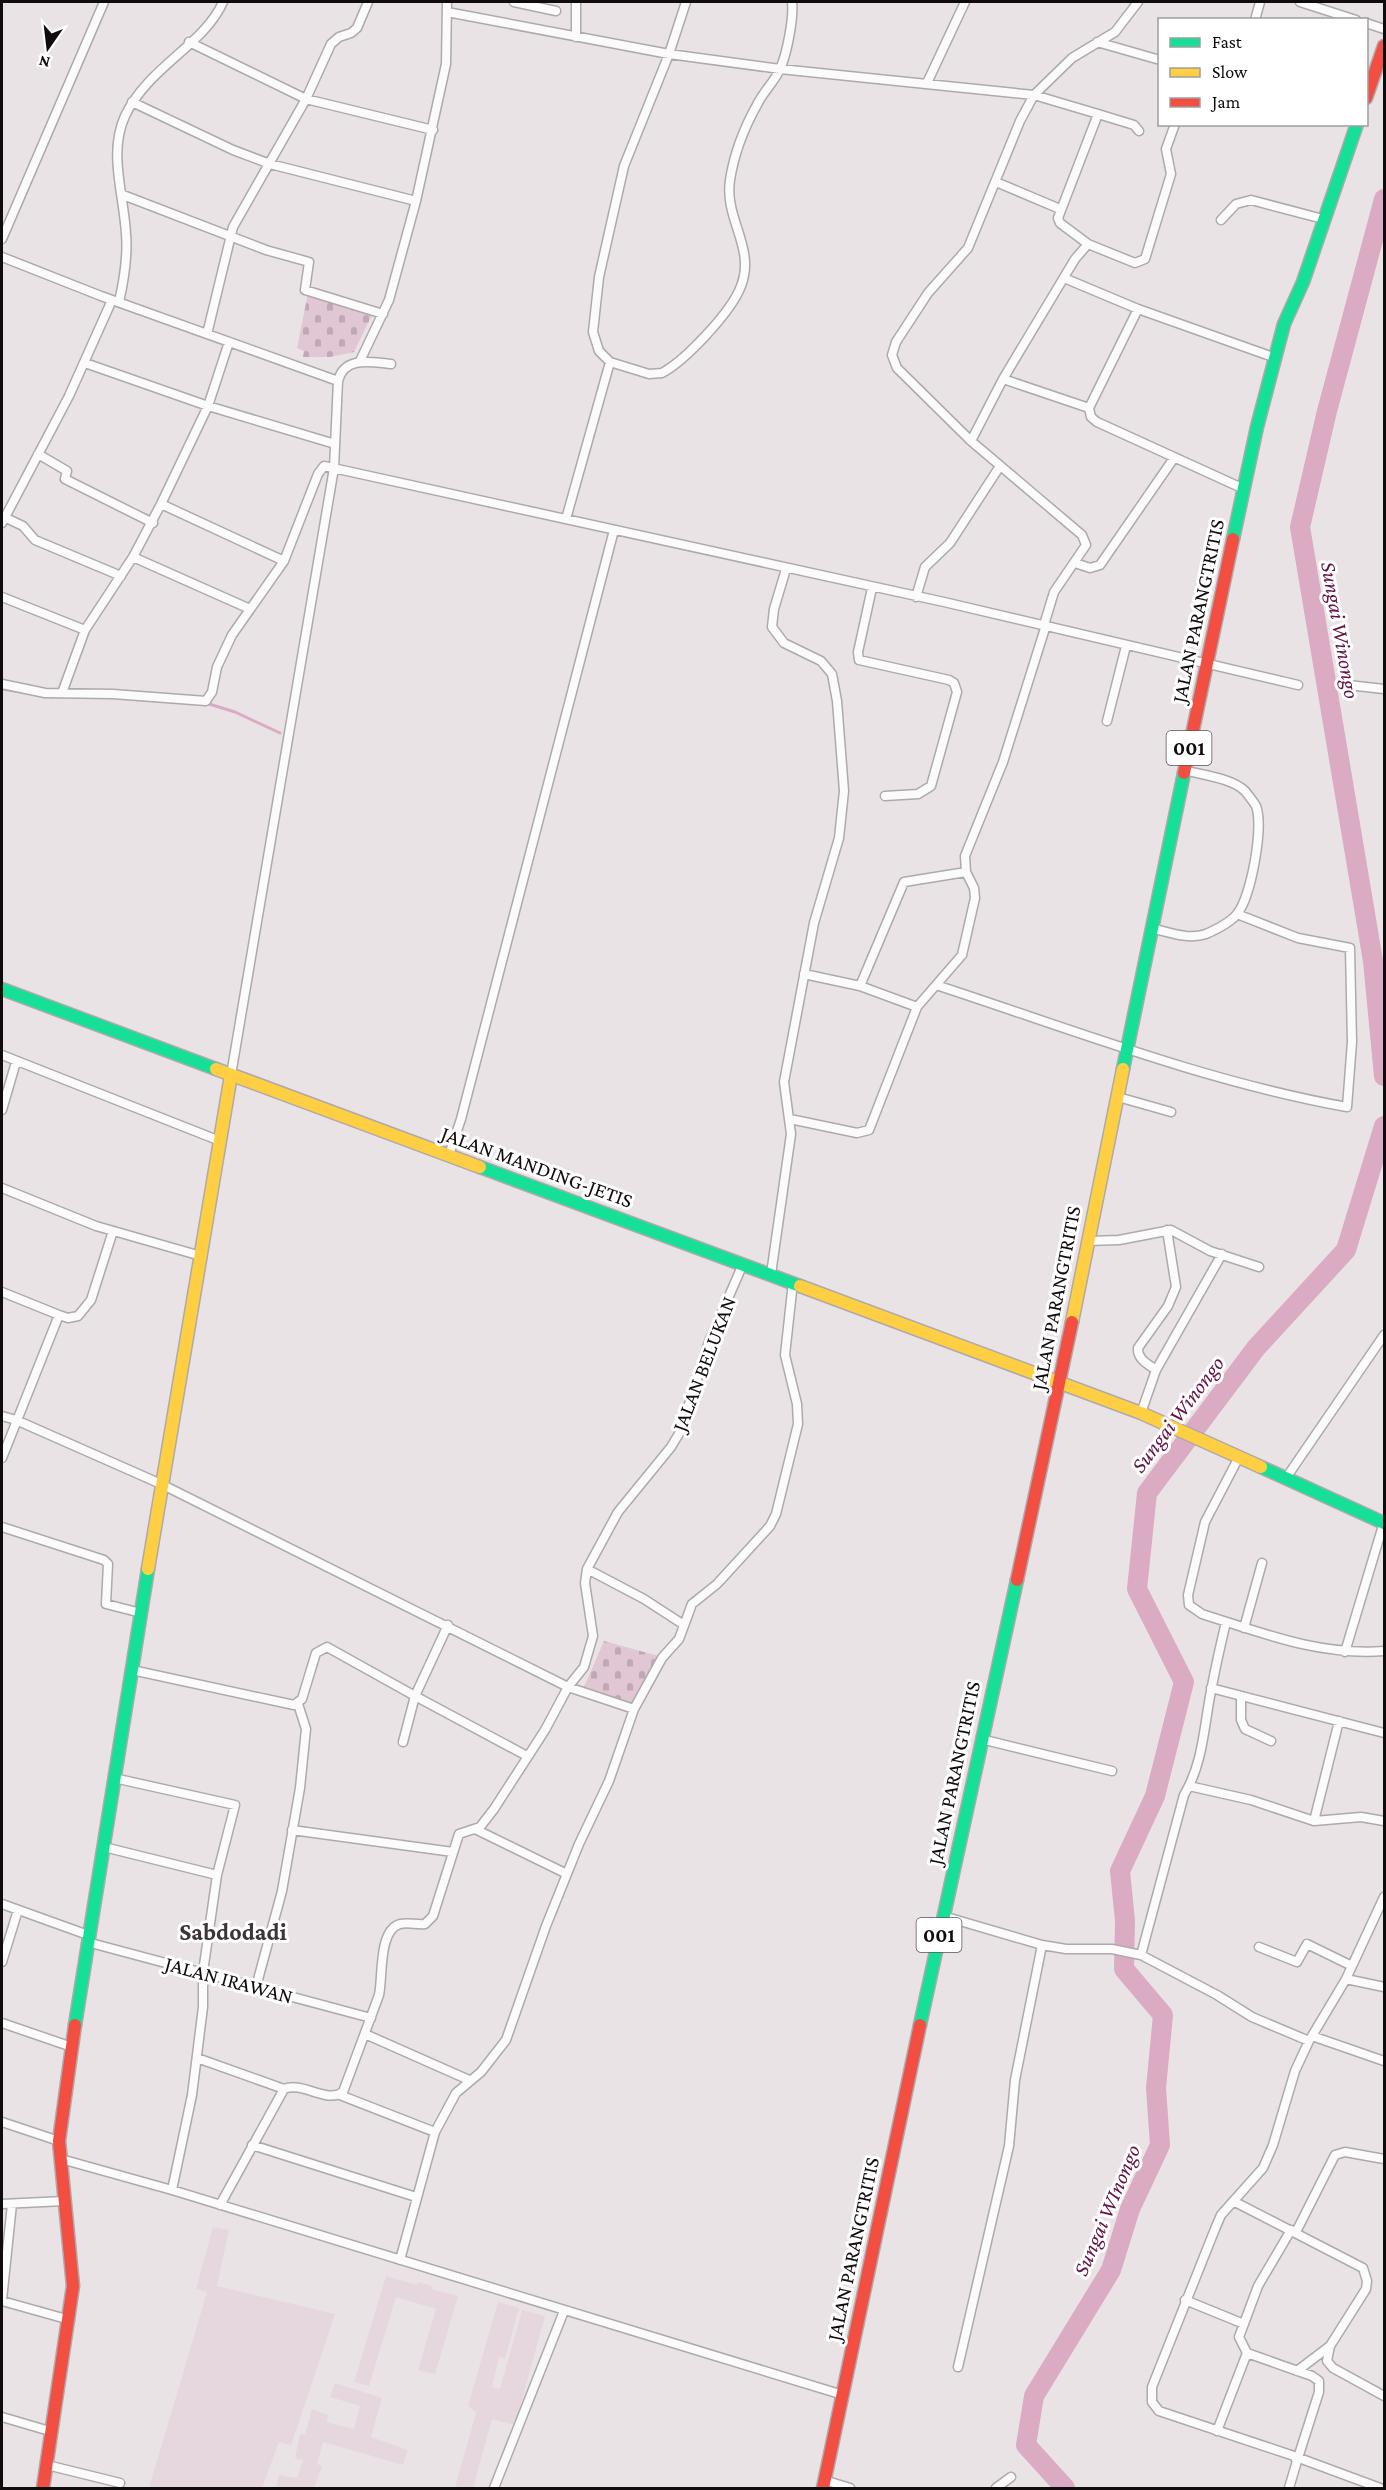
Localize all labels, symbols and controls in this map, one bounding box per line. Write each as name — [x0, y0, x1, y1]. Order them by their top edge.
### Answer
north arrow — [18, 18, 78, 78]
legend — [1158, 18, 1368, 126]
text: Fast — [1212, 32, 1243, 52]
text: N — [37, 52, 52, 72]
text: Slow — [1212, 62, 1248, 82]
text: Jam — [1210, 92, 1241, 112]
street label: JALAN PARANGTRITIS — [1166, 517, 1229, 707]
water label: Sungai Winongo — [1316, 559, 1365, 701]
road number: 001 — [1166, 731, 1212, 765]
street label: JALAN MANDING-JETIS — [436, 1120, 636, 1213]
street label: JALAN PARANGTRITIS — [1026, 1204, 1086, 1394]
street label: JALAN BELUKAN — [667, 1293, 741, 1437]
water label: Sungai Winongo — [1126, 1351, 1229, 1477]
street label: JALAN PARANGTRITIS — [922, 1679, 985, 1869]
district label: Sabdodadi — [179, 1918, 287, 1945]
road number: 001 — [916, 1918, 962, 1952]
street label: JALAN IRAWAN — [160, 1951, 296, 2009]
water label: Sungai WInongo — [1068, 2141, 1145, 2280]
street label: JALAN PARANGTRITIS — [821, 2155, 884, 2345]

